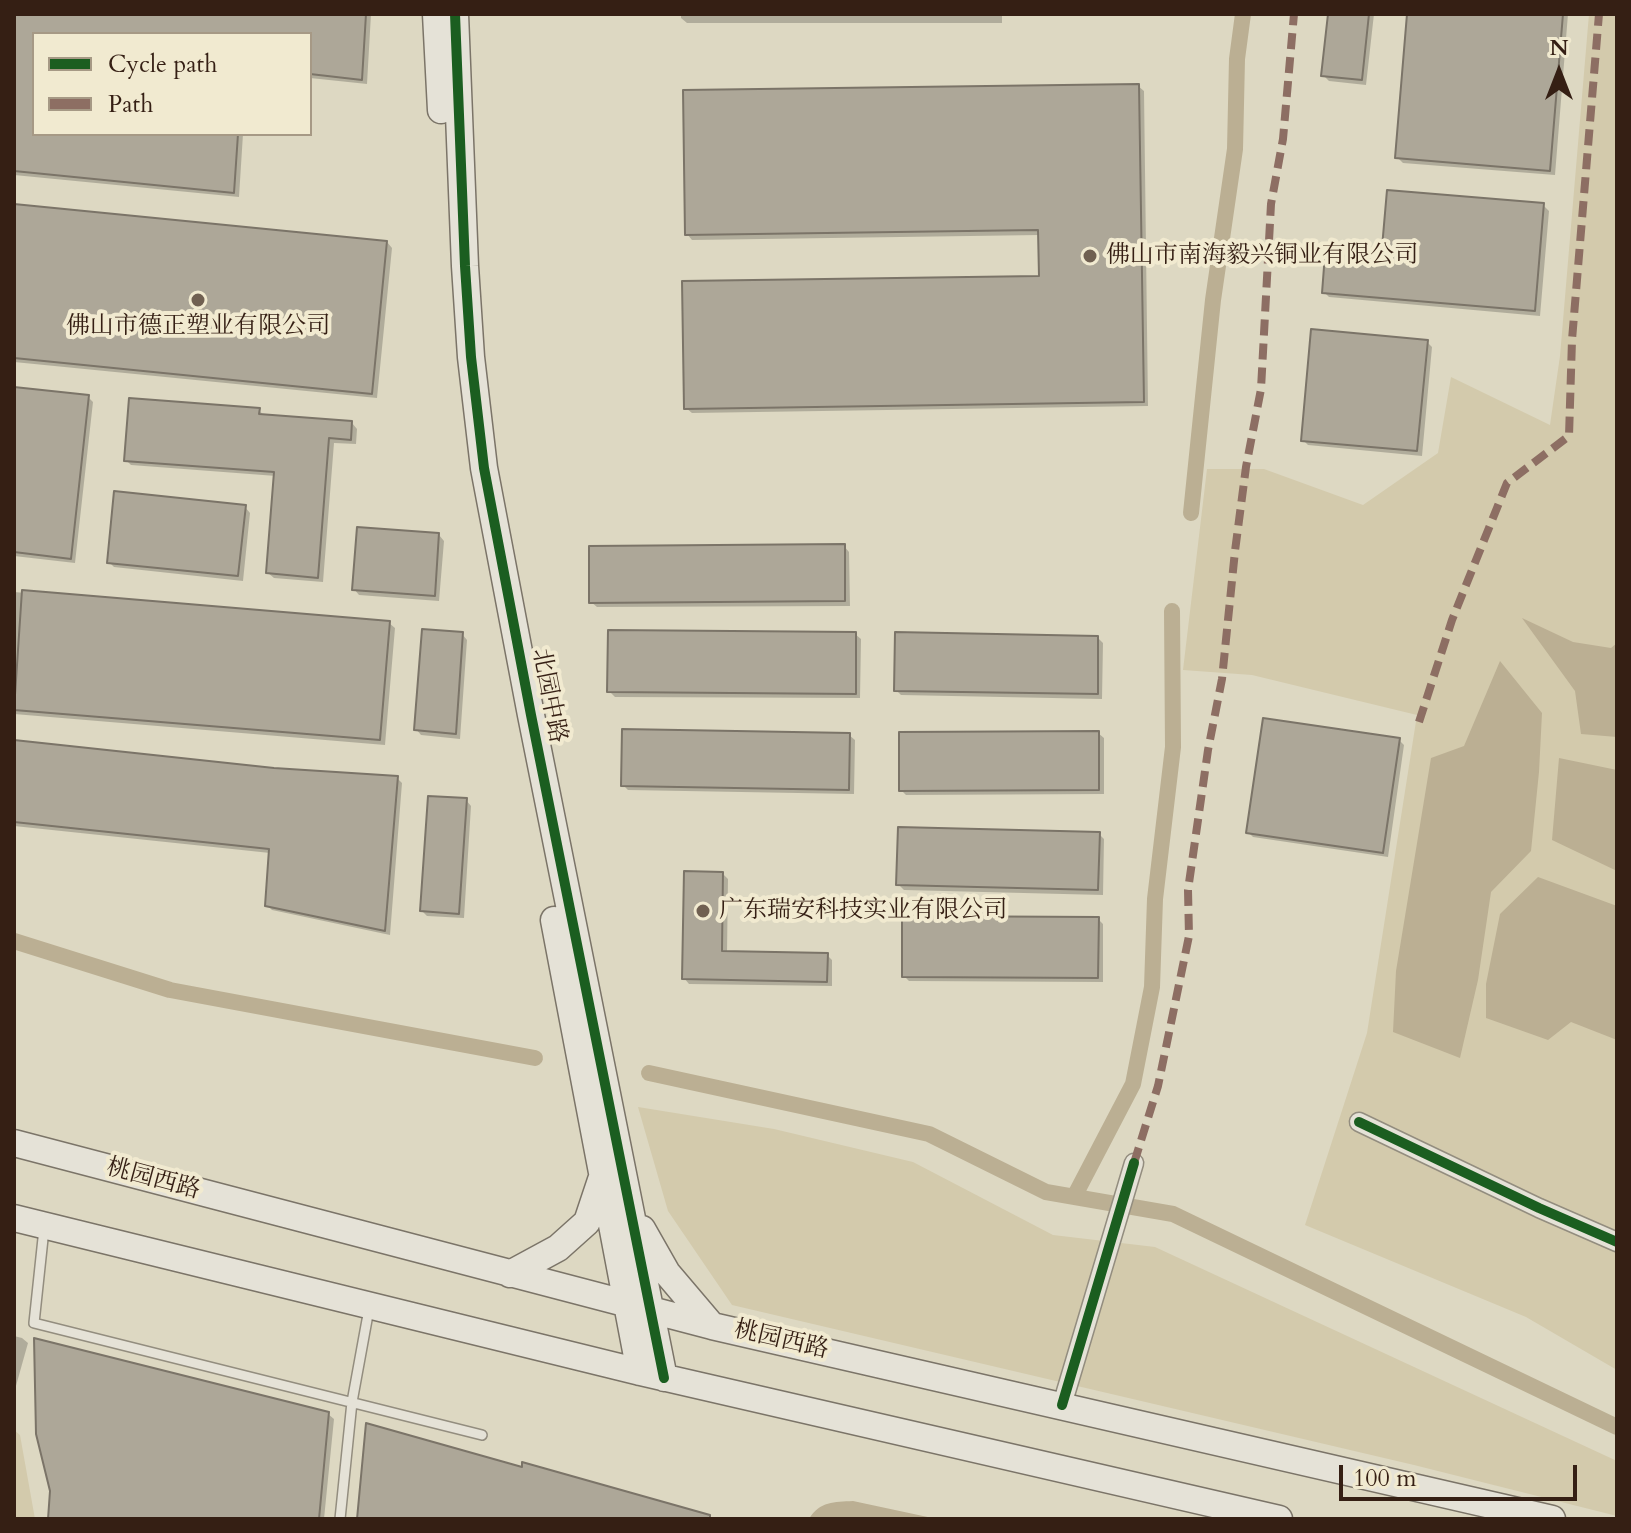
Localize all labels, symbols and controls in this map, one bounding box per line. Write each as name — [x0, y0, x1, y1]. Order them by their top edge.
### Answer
legend — [32, 32, 312, 136]
north arrow — [1519, 32, 1599, 112]
text: N — [1549, 33, 1569, 63]
text: Cycle path — [108, 48, 217, 81]
text: Path — [108, 88, 153, 121]
place label: 佛山市南海毅兴铜业有限公司 — [1106, 242, 1418, 270]
marker: 佛山市南海毅兴铜业有限公司 — [1081, 247, 1099, 265]
marker: 佛山市德正塑业有限公司 — [189, 291, 207, 309]
place label: 佛山市德正塑业有限公司 — [66, 313, 330, 341]
street label: 北园中路 — [525, 646, 571, 746]
place label: 广东瑞安科技实业有限公司 — [719, 897, 1007, 925]
marker: 广东瑞安科技实业有限公司 — [694, 902, 712, 920]
street label: 桃园西路 — [103, 1154, 203, 1206]
street label: 桃园西路 — [731, 1316, 831, 1366]
scale bar — [1343, 1449, 1581, 1499]
text: 100 m — [1353, 1462, 1417, 1495]

